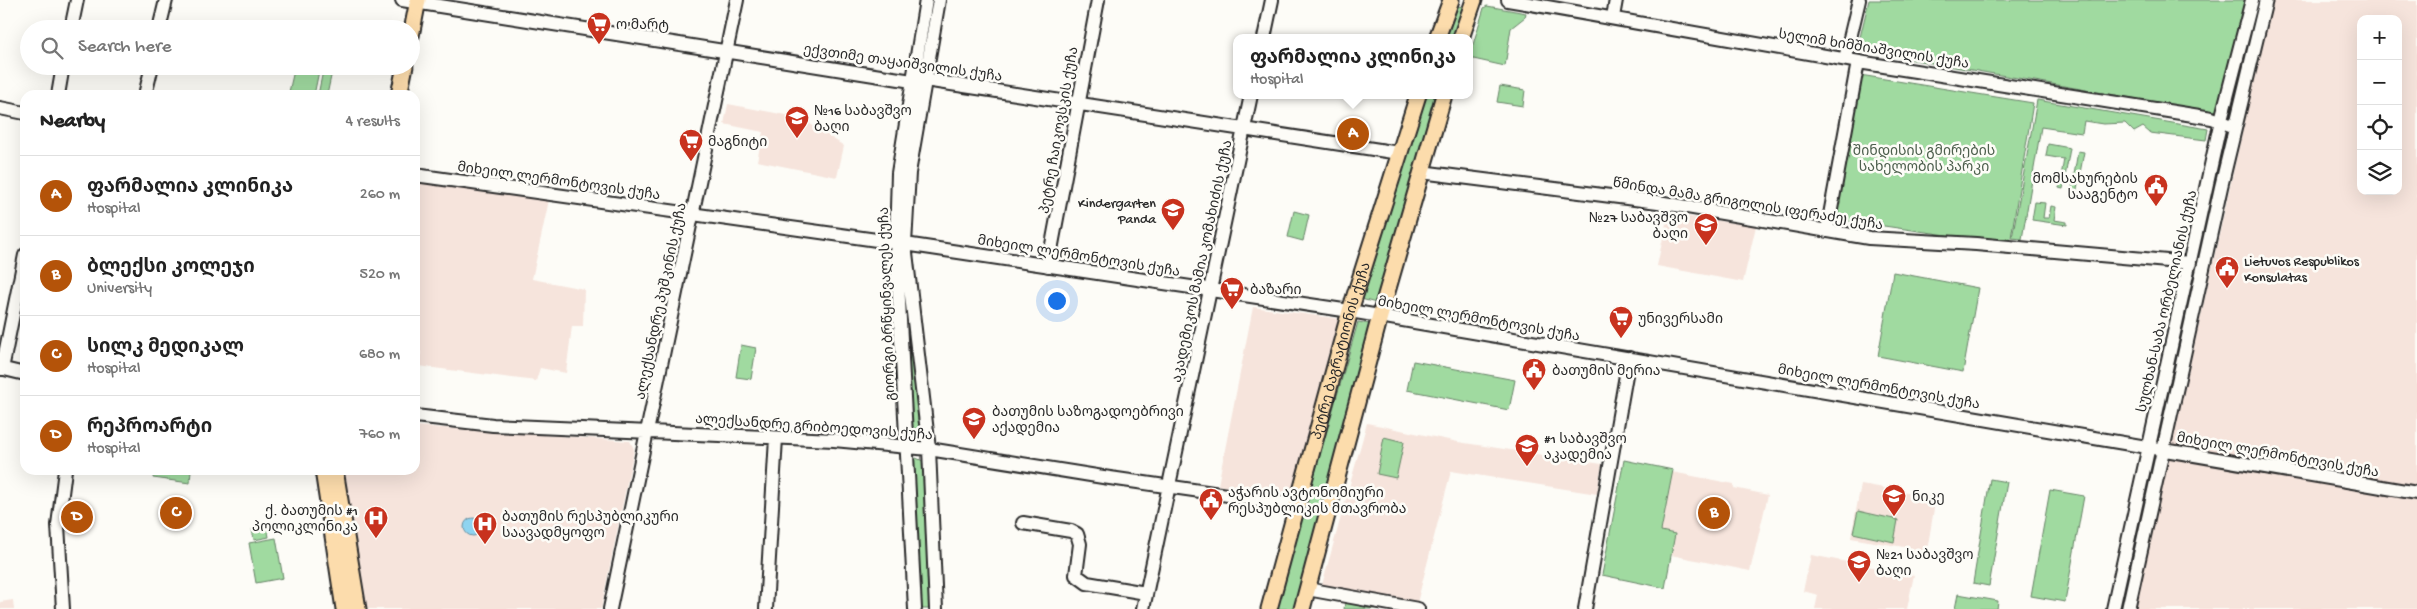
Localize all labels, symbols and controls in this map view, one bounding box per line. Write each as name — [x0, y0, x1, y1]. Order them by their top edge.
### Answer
supermarket icon: ო'მარტ — [586, 11, 612, 45]
map controls — [2357, 15, 2402, 195]
button: + — [2357, 15, 2402, 60]
place label: ო'მარტ — [616, 17, 669, 35]
search box — [20, 20, 420, 75]
street label: სელიმ ხიმშიაშვილის ქუჩა — [1777, 27, 1970, 74]
icon: search — [38, 34, 66, 62]
popup — [1233, 34, 1473, 99]
text: Search here — [78, 36, 172, 59]
street label: ექვთიმე თაყაიშვილის ქუჩა — [802, 42, 1003, 87]
street label: პეტრე ჩაიკოვსკის ქუჩა — [1036, 45, 1084, 215]
text: ფარმალია კლინიკა — [1250, 48, 1456, 71]
button: − — [2357, 60, 2402, 105]
text: Hospital — [1250, 71, 1304, 90]
place label: №16 საბავშვო ბაღი — [814, 104, 912, 137]
school or university icon: №16 საბავშვო ბაღი — [784, 105, 810, 139]
button: locate — [2357, 105, 2402, 150]
text: Nearby — [40, 110, 105, 135]
text: 4 results — [345, 113, 400, 132]
pin: A — [1337, 115, 1369, 153]
supermarket icon: მაგნიტი — [678, 128, 704, 162]
place label: მაგნიტი — [708, 135, 767, 152]
street label: აკადემიკოს მამია კომახიძის ქუჩა — [1169, 139, 1238, 384]
park label: შინდისის გმირების სახელობის პარკი — [1853, 143, 1995, 177]
button: layers — [2357, 150, 2402, 195]
street label: მიხეილ ლერმონტოვის ქუჩა — [456, 159, 661, 205]
place label: მომსახურების სააგენტო — [2033, 171, 2138, 205]
public building icon: მომსახურების სააგენტო — [2143, 173, 2169, 207]
street label: წმინდა მამა გრიგოლის (ფერაძე) ქუჩა — [1611, 175, 1884, 235]
text: ფარმალია კლინიკა — [87, 177, 293, 200]
text: A — [51, 186, 61, 205]
text: 260 m — [360, 186, 400, 205]
street label: სულხან-საბა ორბელიანის ქუჩა — [2134, 189, 2202, 414]
place label: Kindergarten Panda — [1078, 196, 1157, 229]
school or university icon: Kindergarten Panda — [1160, 197, 1186, 231]
text: Hospital — [87, 200, 141, 219]
street label: ალექსანდრე პუშკინის ქუჩა — [632, 201, 692, 401]
street label: გიორგი ბრწყინვალეს ქუჩა — [876, 207, 900, 401]
place label: №27 საბავშვო ბაღი — [1589, 211, 1688, 244]
school or university icon: №27 საბავშვო ბაღი — [1693, 212, 1719, 246]
street label: მიხეილ ლერმონტოვის ქუჩა — [976, 232, 1181, 282]
place label: Lietuvos Respublikos Konsulatas — [2244, 254, 2360, 287]
public building icon: Lietuvos Respublikos Konsulatas — [2214, 255, 2240, 289]
text: ბლექსი კოლეჯი — [87, 257, 255, 280]
street label: პეტრე ბაგრატიონის ქუჩა — [1309, 261, 1376, 442]
text: B — [52, 266, 60, 285]
text: 520 m — [360, 266, 400, 285]
supermarket icon: ბაზარი — [1219, 276, 1245, 310]
text: University — [87, 280, 152, 299]
place label: ბაზარი — [1250, 282, 1302, 300]
your location — [1044, 288, 1070, 314]
street label: მიხეილ ლერმონტოვის ქუჩა — [1376, 293, 1581, 347]
supermarket icon: უნივერსამი — [1608, 305, 1634, 339]
place label: უნივერსამი — [1638, 311, 1723, 329]
text: სილკ მედიკალ — [87, 337, 244, 360]
text: C — [52, 346, 60, 365]
text: 680 m — [359, 346, 400, 365]
public building icon: ბათუმის მერია — [1521, 357, 1547, 391]
text: Hospital — [87, 360, 141, 379]
street label: მიხეილ ლერმონტოვის ქუჩა — [1776, 361, 1981, 415]
place label: ბათუმის მერია — [1552, 363, 1660, 381]
place label: ბათუმის საზოგადოებრივი აქადემია — [992, 404, 1184, 438]
school or university icon: ბათუმის საზოგადოებრივი აქადემია — [961, 406, 987, 440]
street label: ალექსანდრე გრიბოედოვის ქუჩა — [695, 411, 933, 445]
text: რეპროარტი — [87, 417, 212, 440]
text: D — [51, 426, 61, 445]
text: 760 m — [359, 426, 400, 445]
street label: მიხეილ ლერმონტოვის ქუჩა — [2175, 429, 2380, 483]
place label: #1 საბავშვო აკადემია — [1544, 432, 1627, 465]
school or university icon: #1 საბავშვო აკადემია — [1514, 433, 1540, 467]
text: Hospital — [87, 440, 141, 459]
school or university icon: ნიკე — [1881, 483, 1907, 517]
place label: აჭარის ავტონომიური რესპუბლიკის მთავრობა — [1228, 485, 1407, 519]
public building icon: აჭარის ავტონომიური რესპუბლიკის მთავრობა — [1198, 487, 1224, 521]
place label: ნიკე — [1912, 490, 1945, 507]
pin: C — [160, 494, 192, 532]
pin: B — [1698, 494, 1730, 532]
pin: D — [61, 498, 93, 536]
place label: ქ. ბათუმის #1 პოლიკლინიკა — [252, 504, 358, 537]
hospital icon: ქ. ბათუმის #1 პოლიკლინიკა — [363, 505, 389, 539]
place label: ბათუმის რესპუბლიკური საავადმყოფო — [502, 509, 679, 543]
hospital icon: ბათუმის რესპუბლიკური საავადმყოფო — [472, 511, 498, 545]
place label: №21 საბავშვო ბაღი — [1876, 548, 1974, 581]
school or university icon: №21 საბავშვო ბაღი — [1846, 549, 1872, 583]

